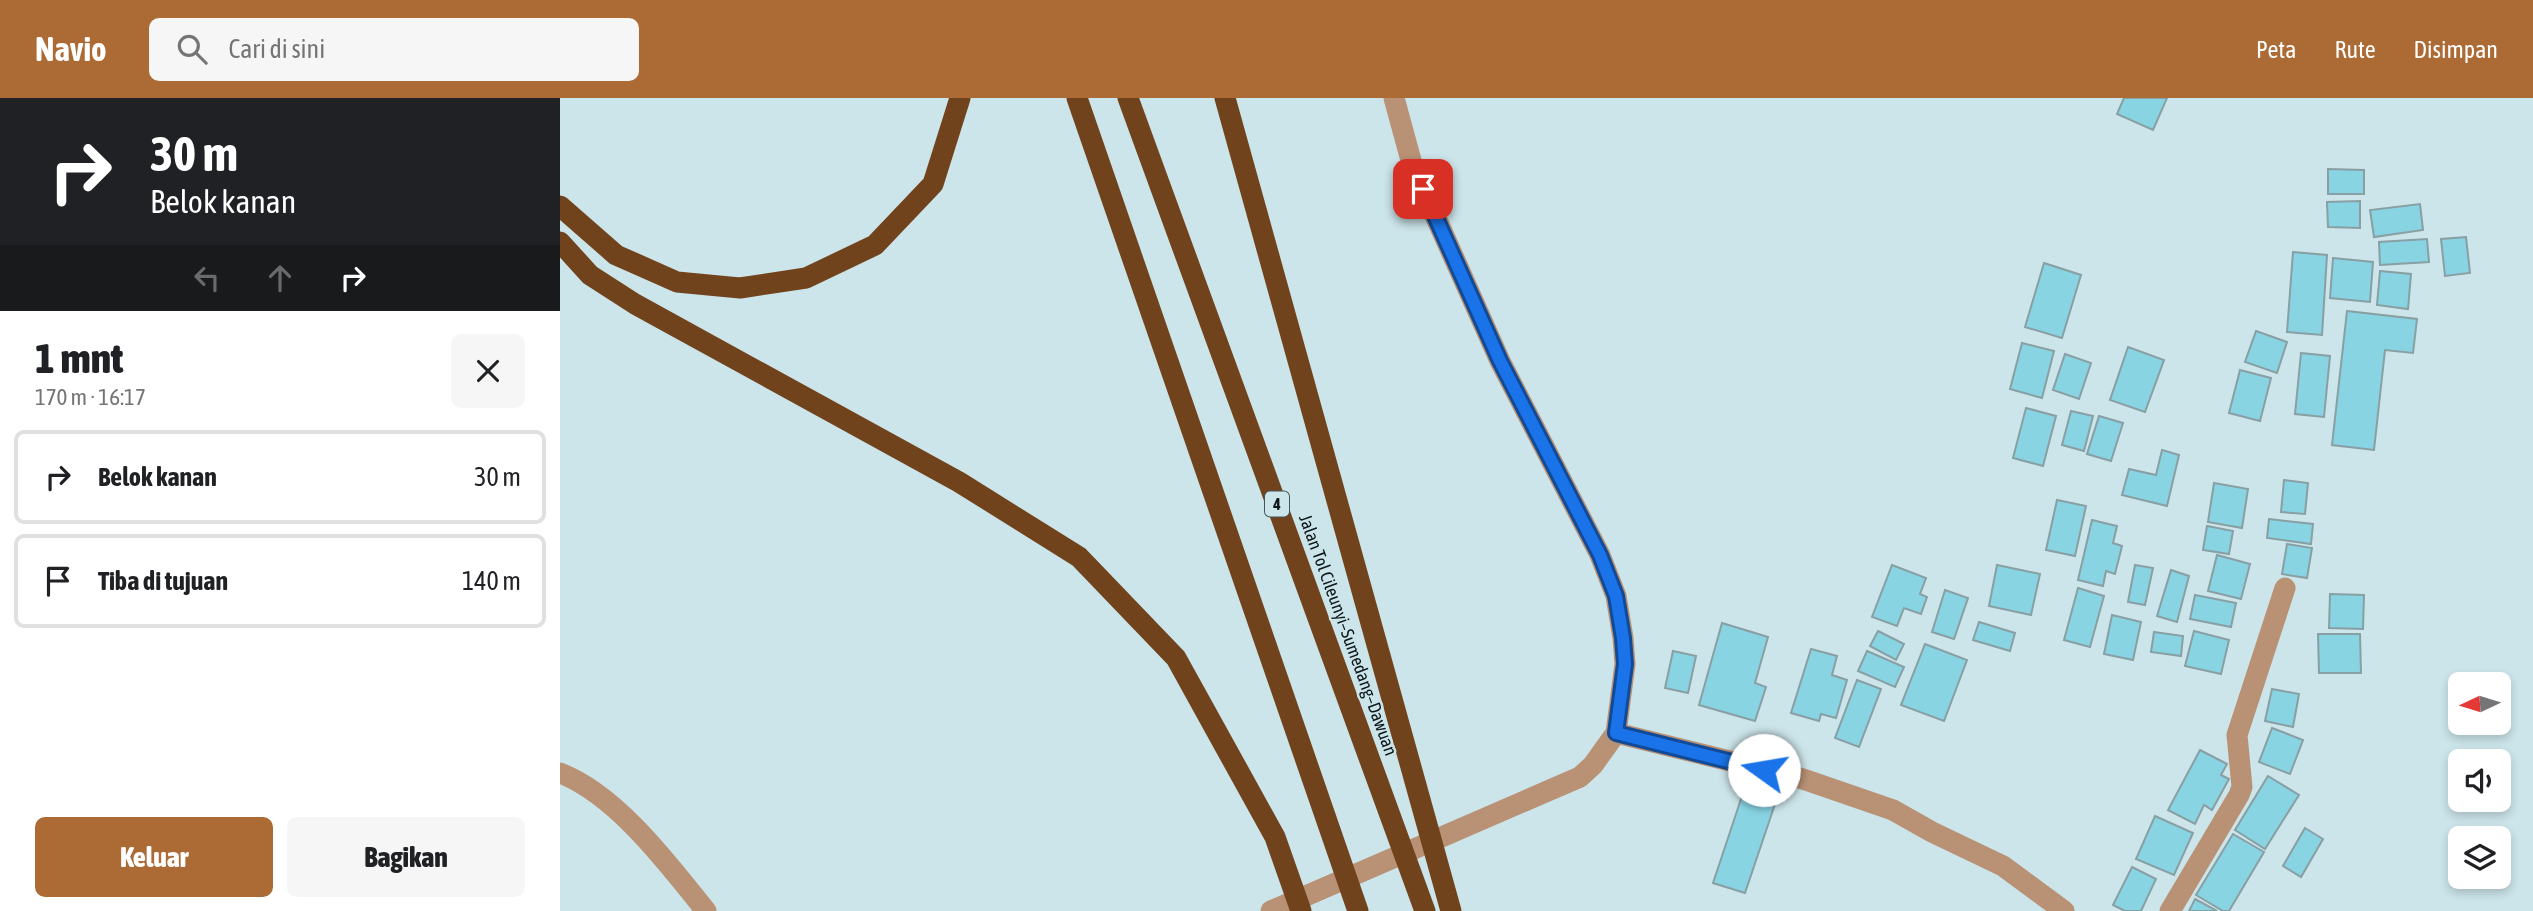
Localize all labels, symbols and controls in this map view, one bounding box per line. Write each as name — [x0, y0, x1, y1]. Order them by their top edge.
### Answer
search box — [149, 18, 639, 81]
text: Navio — [35, 30, 107, 68]
icon: search — [173, 30, 211, 68]
text: Cari di sini — [229, 34, 325, 64]
text: Peta — [2256, 36, 2296, 63]
text: Rute — [2334, 36, 2376, 63]
text: Disimpan — [2414, 36, 2498, 63]
text: 30 m — [150, 125, 238, 181]
icon: right — [35, 126, 126, 217]
pin — [1393, 159, 1453, 219]
icon: arrive — [1404, 170, 1442, 208]
text: Belok kanan — [150, 183, 296, 220]
icon: left — [188, 259, 226, 297]
icon: ahead — [261, 259, 299, 297]
icon: right — [334, 259, 372, 297]
text: 1 mnt — [35, 334, 123, 382]
button: close — [451, 334, 525, 408]
text: 170 m · 16:17 — [35, 384, 146, 410]
icon: right — [39, 458, 77, 496]
text: Belok kanan — [98, 462, 217, 492]
text: 30 m — [474, 462, 521, 492]
road number: 4 — [1265, 492, 1289, 516]
street label: Jalan Tol Cileunyi–Sumedang–Dawuan — [1295, 511, 1402, 758]
icon: arrive — [39, 562, 77, 600]
text: Tiba di tujuan — [98, 566, 228, 596]
text: 140 m — [462, 566, 521, 596]
north arrow — [2448, 672, 2511, 735]
map controls — [2448, 672, 2511, 889]
position arrow — [1727, 733, 1801, 807]
button: sound — [2448, 749, 2511, 812]
button: Keluar — [35, 817, 273, 897]
button: Bagikan — [287, 817, 525, 897]
button: layers — [2448, 826, 2511, 889]

